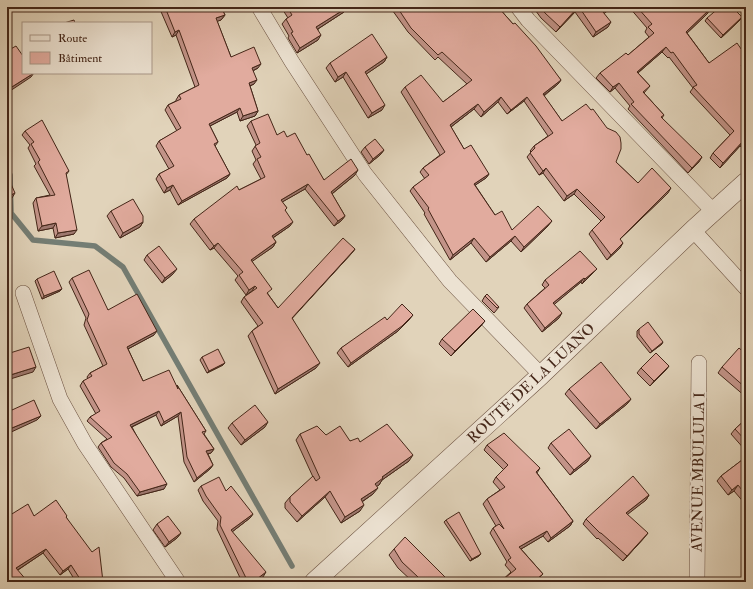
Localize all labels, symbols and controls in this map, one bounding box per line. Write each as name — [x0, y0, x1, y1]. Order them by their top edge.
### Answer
legend — [22, 22, 152, 74]
text: Route — [58, 31, 87, 46]
text: Bâtiment — [58, 51, 102, 66]
street label: ROUTE DE LA LUANO — [463, 319, 599, 448]
street label: AVENUE MBULULA I — [688, 392, 709, 553]

